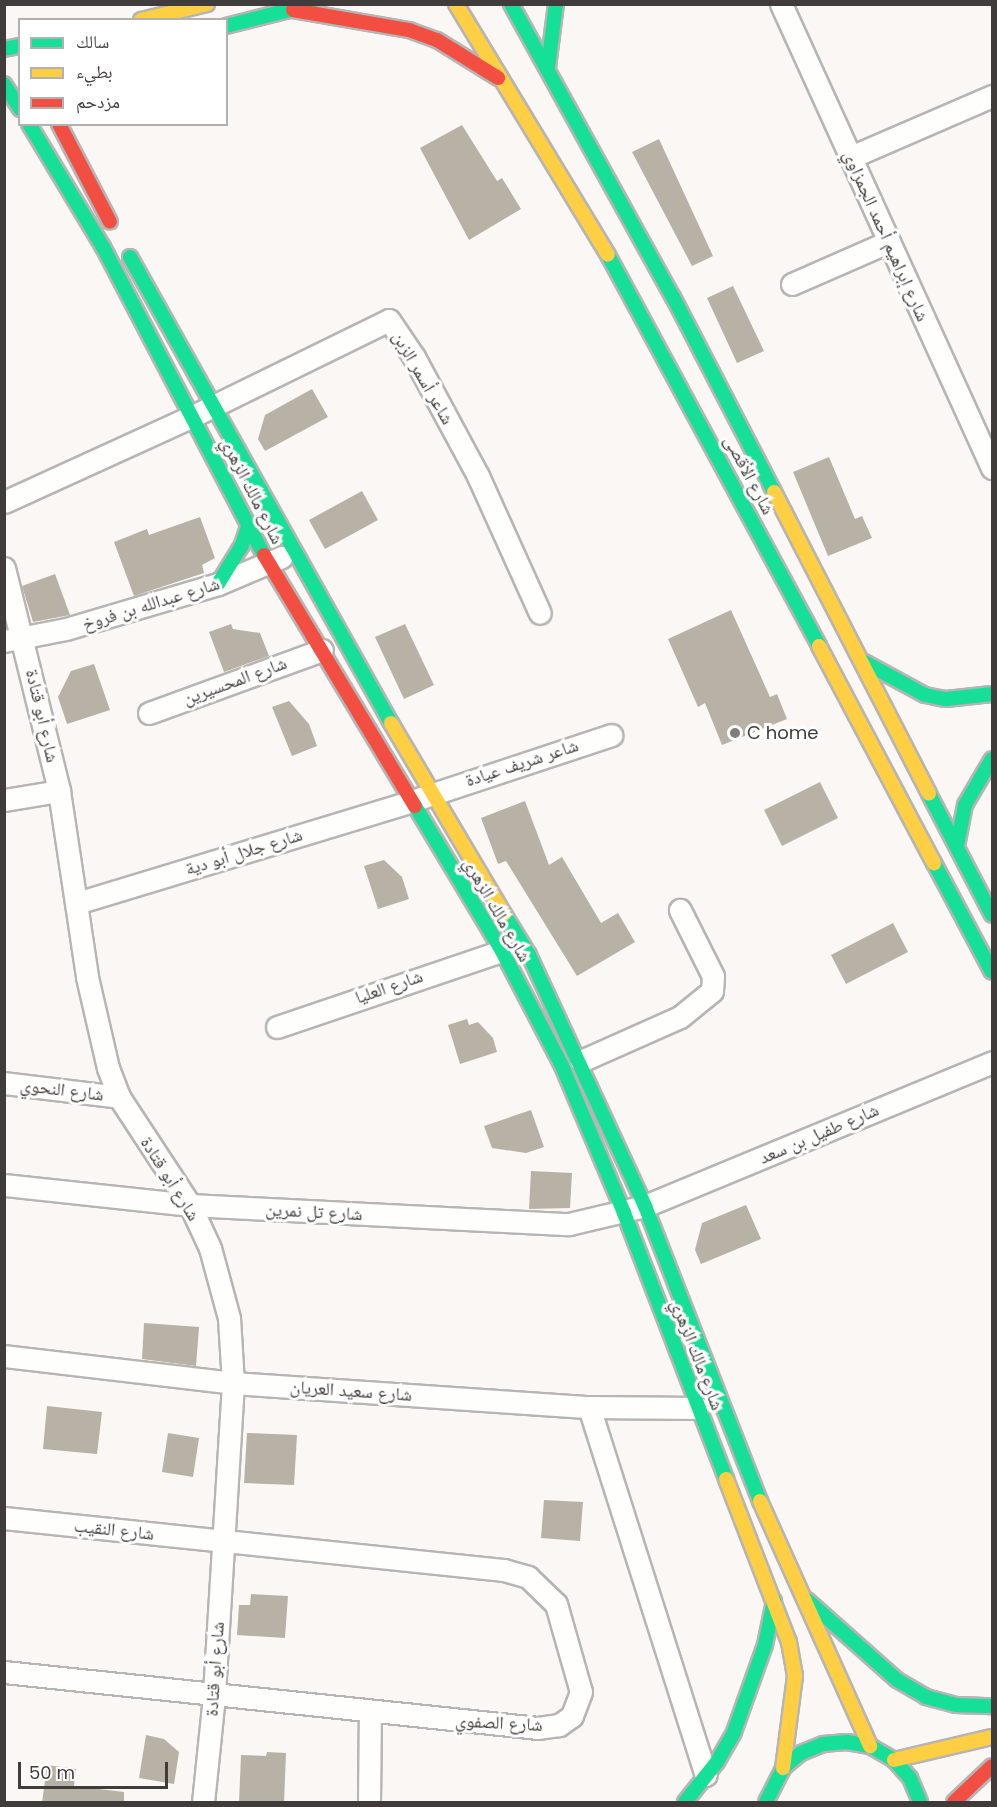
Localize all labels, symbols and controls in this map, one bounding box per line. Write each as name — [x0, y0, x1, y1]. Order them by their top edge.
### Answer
legend — [18, 18, 228, 126]
text: سالك — [76, 29, 109, 54]
text: بطيء — [76, 59, 113, 84]
text: مزدحم — [76, 89, 120, 114]
street label: شارع إبراهيم أحمد الجمزاوي — [839, 147, 933, 325]
street label: شاعر أسمر الزبن — [388, 328, 458, 428]
street label: شارع الأقصى — [719, 432, 779, 518]
street label: شارع مالك الزهري — [216, 434, 288, 548]
street label: شارع عبدالله بن فروخ — [80, 573, 222, 635]
street label: شارع المحسيرين — [180, 652, 290, 710]
street label: شارع أبو قتادة — [21, 667, 63, 765]
place label: C home — [747, 722, 818, 744]
marker: C home — [728, 726, 742, 740]
street label: شاعر شريف عيادة — [463, 735, 581, 791]
street label: شارع جلال أبو دية — [183, 824, 305, 880]
street label: شارع مالك الزهري — [459, 854, 535, 966]
street label: شارع العليا — [352, 965, 426, 1009]
street label: شارع النحوي — [19, 1074, 105, 1106]
street label: شارع طفيل بن سعد — [756, 1099, 882, 1169]
street label: شارع أبو قتادة — [136, 1133, 204, 1225]
street label: شارع تل نمرين — [265, 1199, 363, 1225]
street label: شارع مالك الزهري — [666, 1297, 728, 1413]
street label: شارع سعيد العريان — [289, 1376, 413, 1406]
street label: شارع النقيب — [73, 1515, 155, 1545]
street label: شارع أبو قتادة — [201, 1621, 229, 1717]
street label: شارع الصفوي — [455, 1710, 543, 1736]
scale bar — [21, 1750, 171, 1788]
text: 50 m — [29, 1760, 75, 1785]

